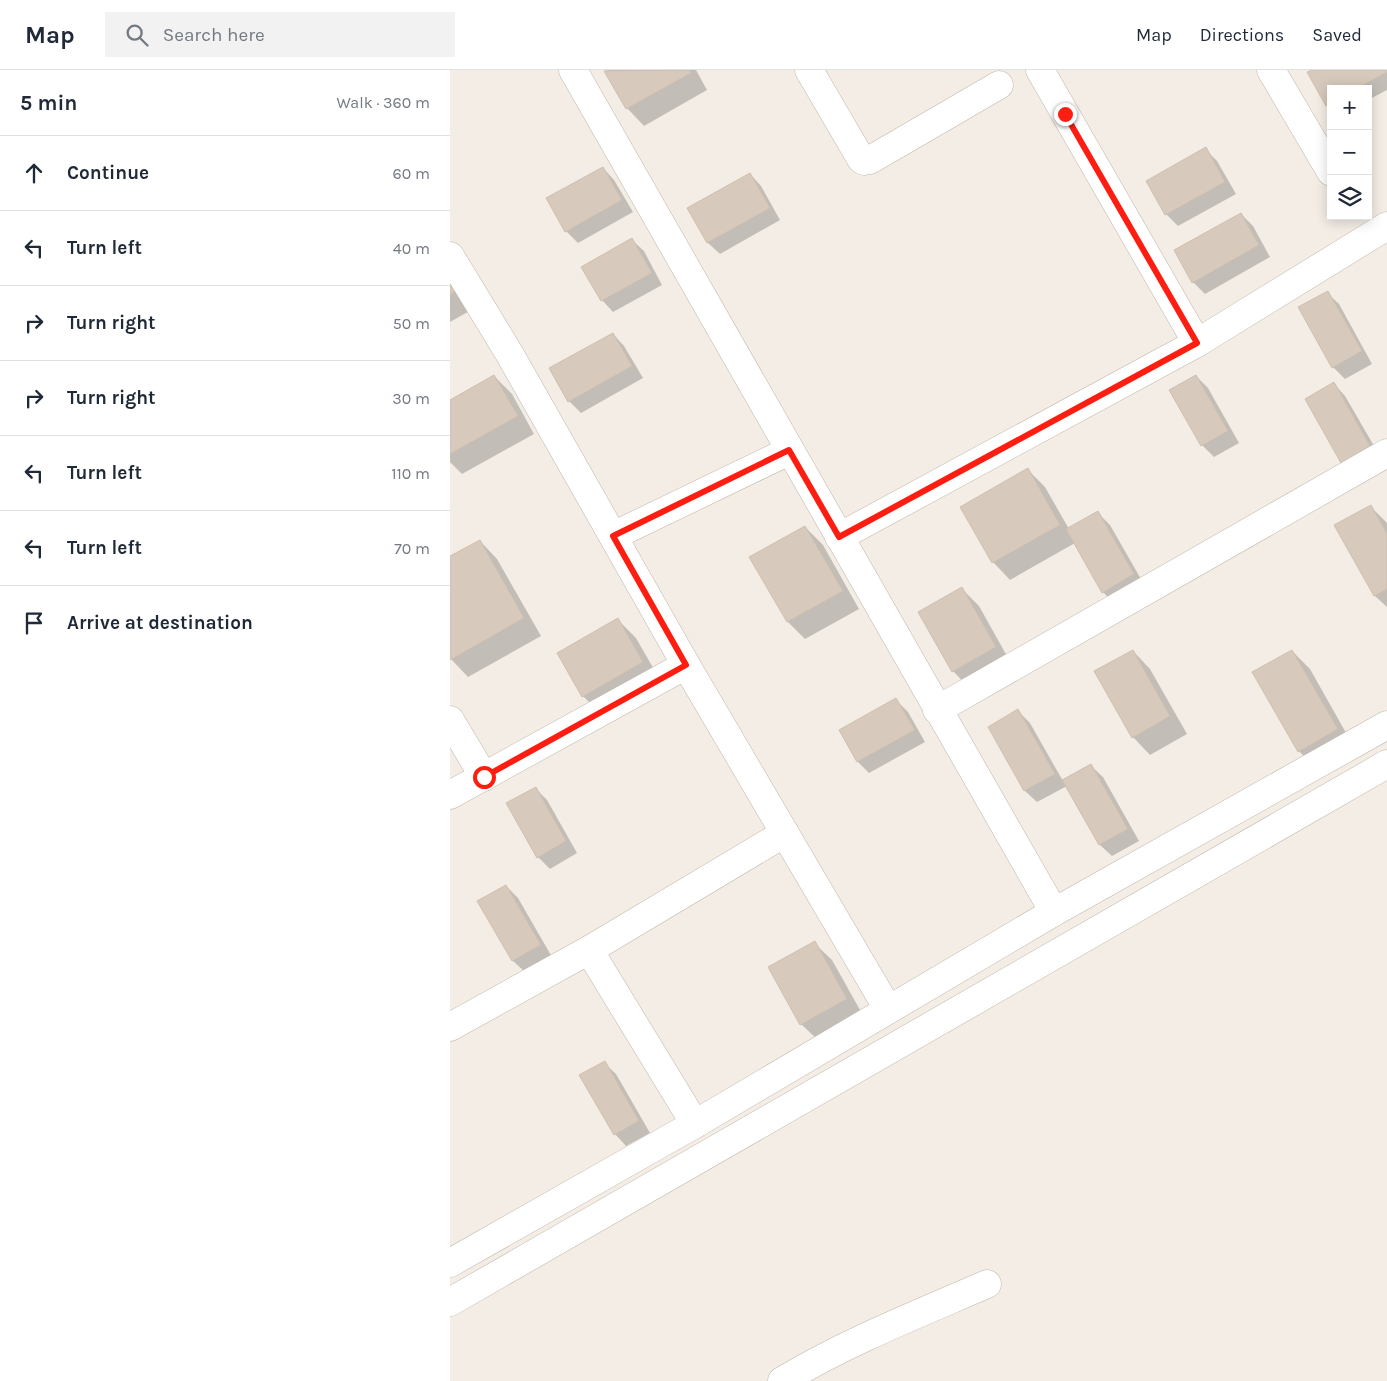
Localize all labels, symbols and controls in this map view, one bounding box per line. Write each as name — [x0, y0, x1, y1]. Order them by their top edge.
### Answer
search box — [105, 12, 455, 57]
text: Map — [25, 21, 75, 49]
icon: search — [123, 21, 151, 49]
text: Search here — [163, 24, 265, 46]
text: Map — [1136, 24, 1172, 46]
text: Directions — [1200, 24, 1284, 46]
text: Saved — [1312, 24, 1362, 46]
map controls — [1327, 85, 1372, 220]
button: + — [1327, 85, 1372, 130]
text: 5 min — [20, 91, 77, 115]
text: Walk · 360 m — [337, 93, 430, 112]
route end — [1054, 103, 1077, 126]
button: − — [1327, 130, 1372, 175]
icon: ahead — [20, 159, 48, 187]
text: Continue — [67, 162, 149, 184]
text: 60 m — [393, 164, 430, 183]
button: layers — [1327, 175, 1372, 220]
icon: left — [20, 234, 48, 262]
text: Turn left — [67, 237, 142, 259]
text: 40 m — [393, 239, 430, 258]
icon: right — [20, 309, 48, 337]
text: Turn right — [67, 312, 156, 334]
text: 50 m — [393, 314, 430, 333]
icon: right — [20, 384, 48, 412]
text: Turn right — [67, 387, 156, 409]
text: 30 m — [392, 389, 430, 408]
icon: left — [20, 459, 48, 487]
text: Turn left — [67, 462, 142, 484]
text: 110 m — [391, 464, 430, 483]
icon: left — [20, 534, 48, 562]
text: Turn left — [67, 537, 142, 559]
text: 70 m — [394, 539, 430, 558]
icon: arrive — [20, 609, 48, 637]
text: Arrive at destination — [67, 612, 253, 634]
route start — [473, 766, 496, 789]

